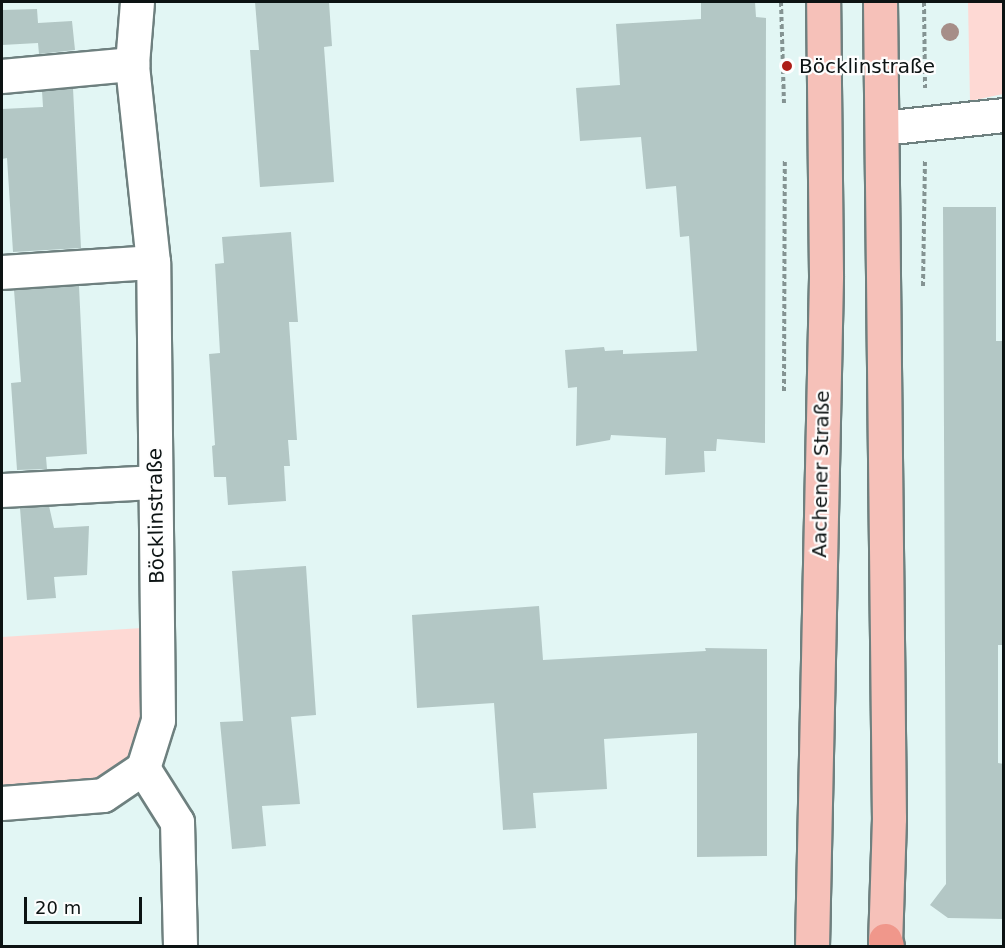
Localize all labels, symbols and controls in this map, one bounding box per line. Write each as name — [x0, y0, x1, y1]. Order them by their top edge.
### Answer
place label: Böcklinstraße — [799, 54, 935, 78]
marker: Böcklinstraße — [780, 59, 794, 73]
street label: Aachener Straße — [808, 390, 834, 558]
street label: Böcklinstraße — [143, 448, 169, 584]
scale bar — [27, 885, 146, 923]
text: 20 m — [35, 897, 81, 918]

